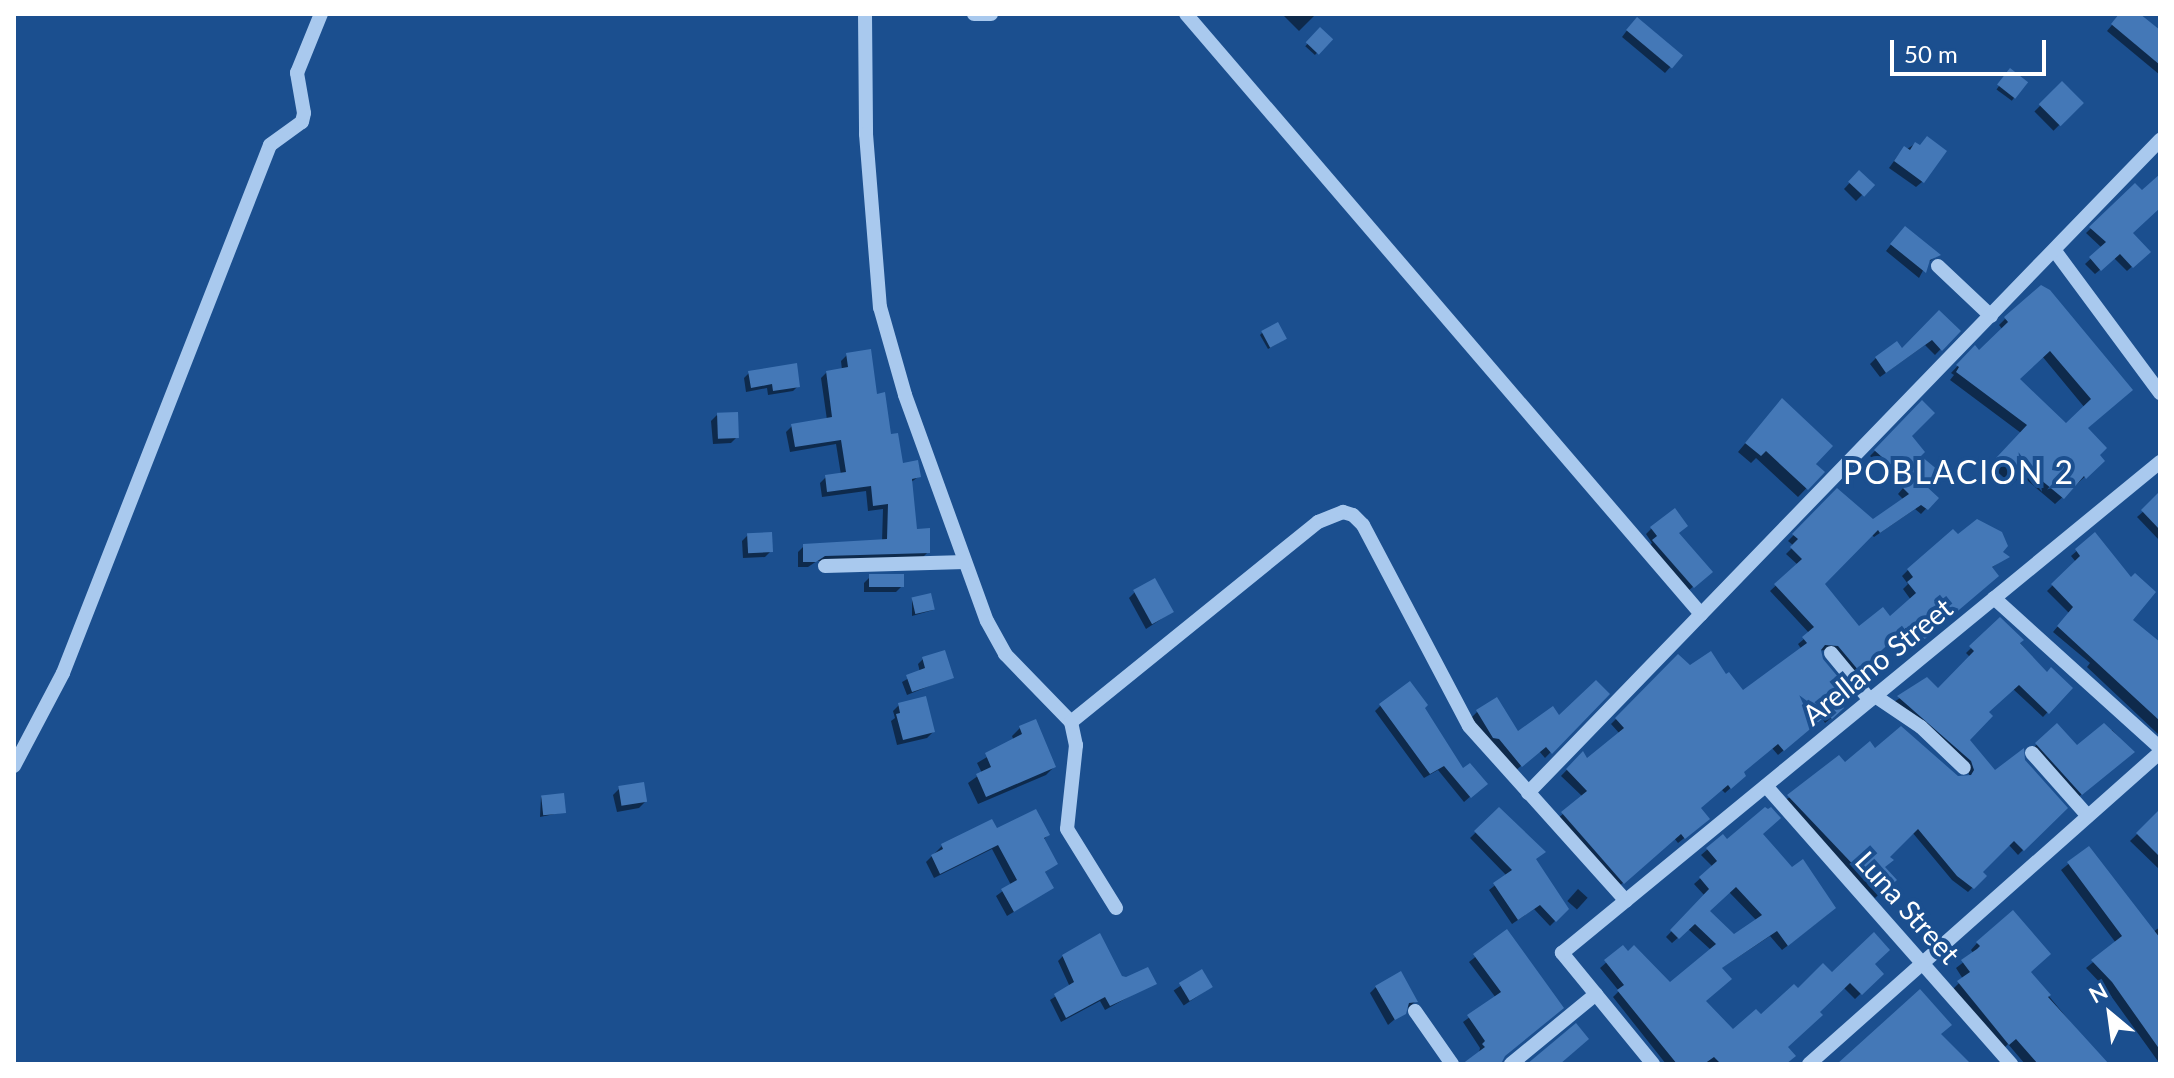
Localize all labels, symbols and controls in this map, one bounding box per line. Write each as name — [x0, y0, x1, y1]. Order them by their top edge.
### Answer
scale bar — [1894, 24, 2050, 74]
text: 50 m — [1904, 39, 1958, 68]
district label: POBLACION 2 — [1843, 453, 2075, 491]
street label: Arellano Street — [1795, 590, 1959, 732]
street label: Luna Street — [1849, 844, 1967, 970]
north arrow — [2070, 974, 2150, 1054]
text: N — [2084, 977, 2112, 1008]

